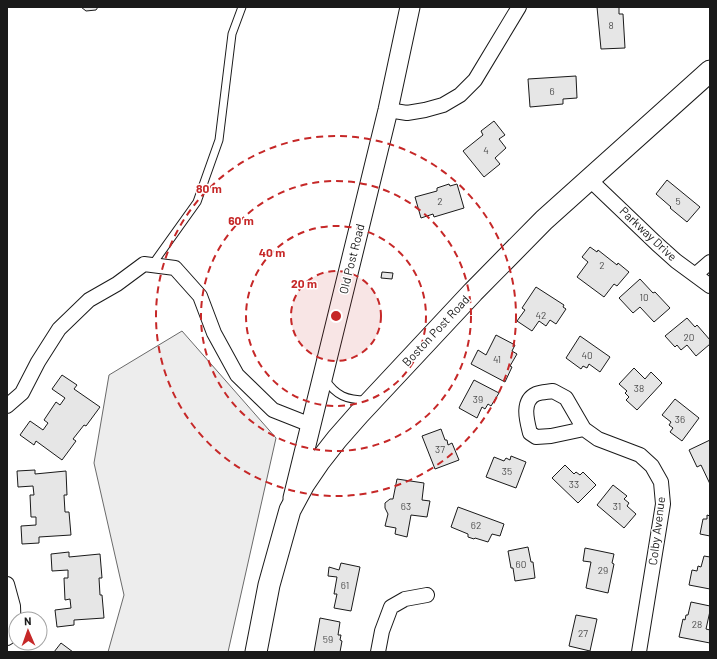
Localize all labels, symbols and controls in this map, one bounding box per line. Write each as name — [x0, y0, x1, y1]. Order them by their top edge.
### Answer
house number: 8 — [608, 19, 614, 31]
house number: 6 — [549, 85, 555, 97]
house number: 4 — [483, 144, 489, 156]
text: 80 m — [196, 181, 222, 195]
house number: 2 — [437, 195, 443, 207]
house number: 5 — [675, 195, 681, 207]
street label: Parkway Drive — [617, 203, 680, 263]
text: 60 m — [228, 213, 254, 227]
street label: Old Post Road — [336, 222, 366, 295]
text: 40 m — [259, 245, 285, 259]
house number: 2 — [599, 259, 605, 271]
text: 20 m — [291, 276, 317, 290]
house number: 10 — [639, 291, 649, 303]
street label: Boston Post Road — [399, 292, 472, 369]
centre of rings — [329, 309, 343, 323]
house number: 42 — [536, 309, 546, 321]
house number: 20 — [683, 331, 695, 343]
house number: 40 — [581, 349, 593, 361]
house number: 41 — [493, 353, 501, 365]
house number: 38 — [634, 382, 644, 394]
house number: 39 — [473, 393, 483, 405]
house number: 36 — [675, 413, 685, 425]
house number: 37 — [435, 443, 445, 455]
house number: 35 — [502, 465, 512, 477]
house number: 33 — [569, 478, 579, 490]
street label: Colby Avenue — [645, 496, 667, 566]
house number: 63 — [401, 500, 411, 512]
house number: 31 — [613, 500, 621, 512]
house number: 62 — [471, 519, 481, 531]
house number: 60 — [516, 558, 526, 570]
house number: 29 — [598, 564, 608, 576]
house number: 61 — [341, 579, 349, 591]
north arrow — [8, 611, 48, 651]
text: N — [24, 614, 32, 627]
house number: 28 — [692, 618, 702, 630]
house number: 27 — [578, 627, 588, 639]
house number: 59 — [323, 633, 333, 645]

